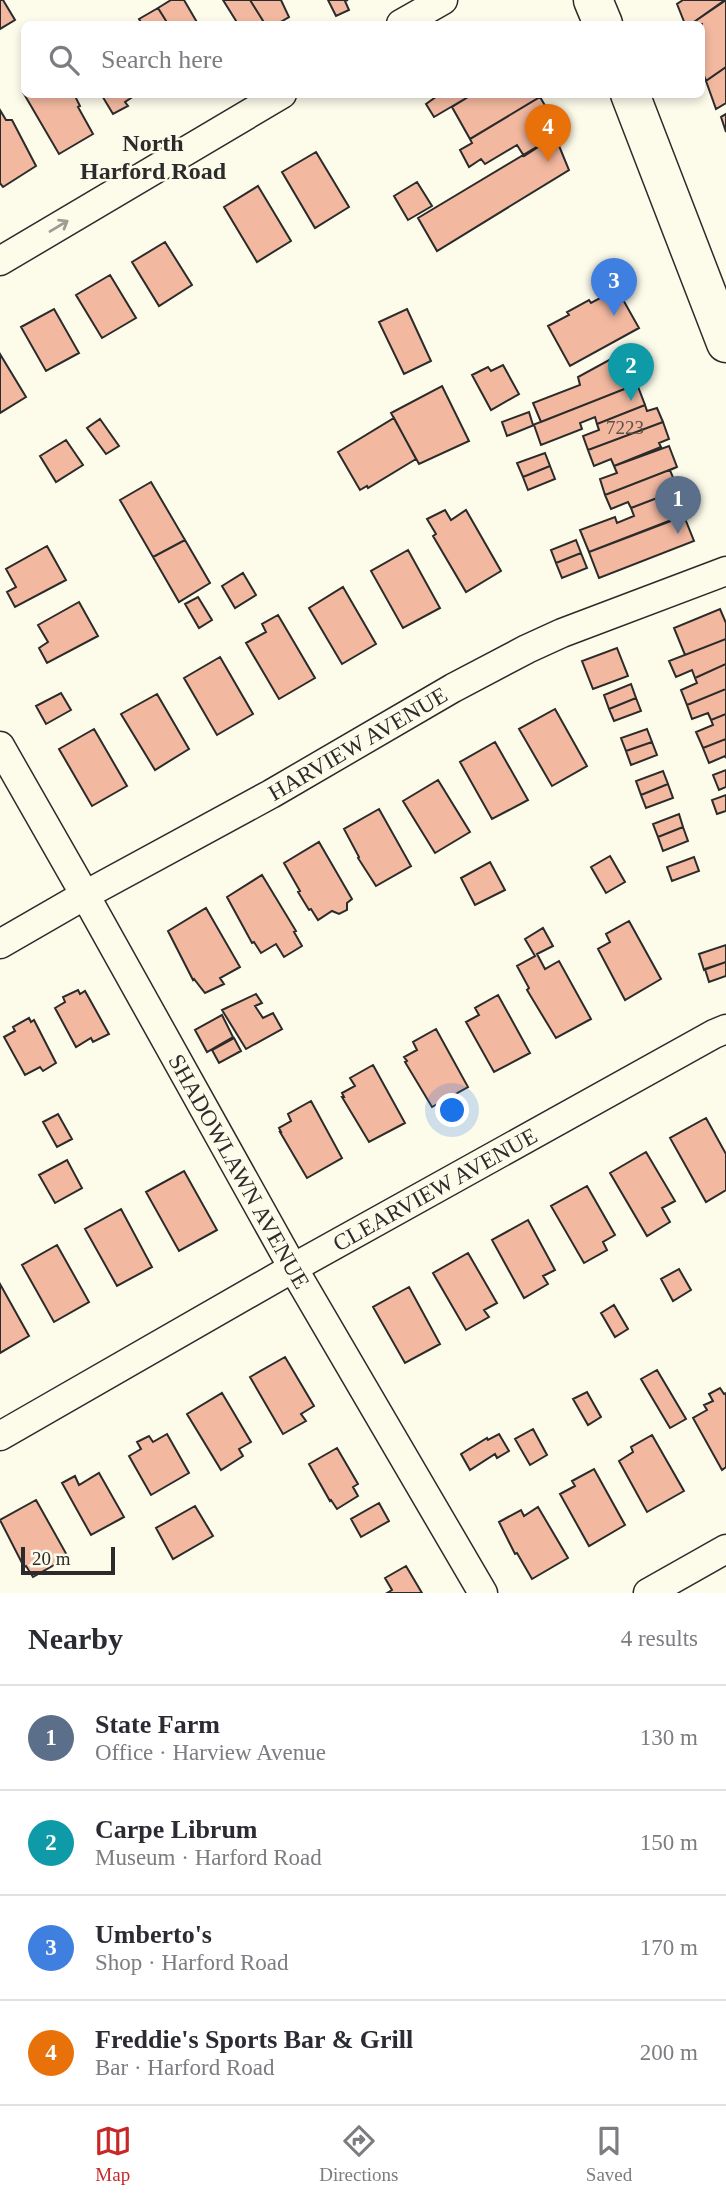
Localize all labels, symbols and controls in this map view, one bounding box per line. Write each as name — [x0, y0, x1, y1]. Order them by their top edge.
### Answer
search box — [21, 21, 705, 98]
icon: search — [45, 41, 83, 79]
text: Search here — [101, 45, 223, 74]
pin: 4 — [525, 104, 571, 162]
district label: North Harford Road — [80, 130, 227, 184]
one-way arrow — [48, 219, 68, 233]
pin: 3 — [591, 258, 637, 316]
pin: 2 — [608, 343, 654, 401]
house number: 7223 — [606, 417, 644, 438]
pin: 1 — [655, 476, 701, 534]
street label: HARVIEW AVENUE — [264, 682, 451, 805]
street label: SHADOWLAWN AVENUE — [164, 1050, 315, 1293]
your location — [435, 1093, 469, 1127]
street label: CLEARVIEW AVENUE — [328, 1123, 541, 1256]
scale bar — [21, 1544, 116, 1576]
text: 20 m — [32, 1548, 71, 1569]
text: Nearby — [28, 1622, 123, 1655]
text: 4 results — [621, 1626, 698, 1651]
text: State Farm — [95, 1710, 220, 1739]
text: 1 — [45, 1725, 57, 1750]
text: 130 m — [640, 1725, 698, 1750]
text: Office · Harview Avenue — [95, 1740, 326, 1765]
text: Carpe Librum — [95, 1815, 258, 1844]
text: 2 — [45, 1830, 57, 1855]
text: 150 m — [640, 1830, 698, 1855]
text: Museum · Harford Road — [95, 1845, 322, 1870]
text: Umberto's — [95, 1920, 212, 1949]
text: 3 — [45, 1935, 57, 1960]
text: 170 m — [640, 1935, 698, 1960]
text: Shop · Harford Road — [95, 1950, 289, 1975]
text: Freddie's Sports Bar & Grill — [95, 2025, 413, 2054]
text: 4 — [45, 2040, 57, 2065]
text: 200 m — [640, 2040, 698, 2065]
text: Bar · Harford Road — [95, 2055, 274, 2080]
tab: Map — [94, 2122, 132, 2186]
tab: Directions — [319, 2122, 398, 2186]
tab: Saved — [586, 2122, 632, 2186]

